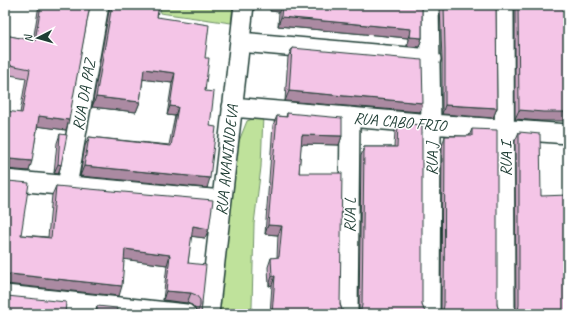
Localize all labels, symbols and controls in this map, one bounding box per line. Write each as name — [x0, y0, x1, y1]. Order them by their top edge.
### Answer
north arrow — [18, 18, 58, 58]
text: N — [21, 33, 35, 43]
street label: RUA DA PAZ — [68, 56, 100, 132]
street label: RUA ANANINDEVA — [211, 103, 243, 216]
street label: RUA CABO FRIO — [353, 108, 449, 136]
street label: RUA I — [496, 138, 516, 176]
street label: RUA J — [422, 141, 442, 175]
street label: RUA L — [340, 197, 360, 233]

